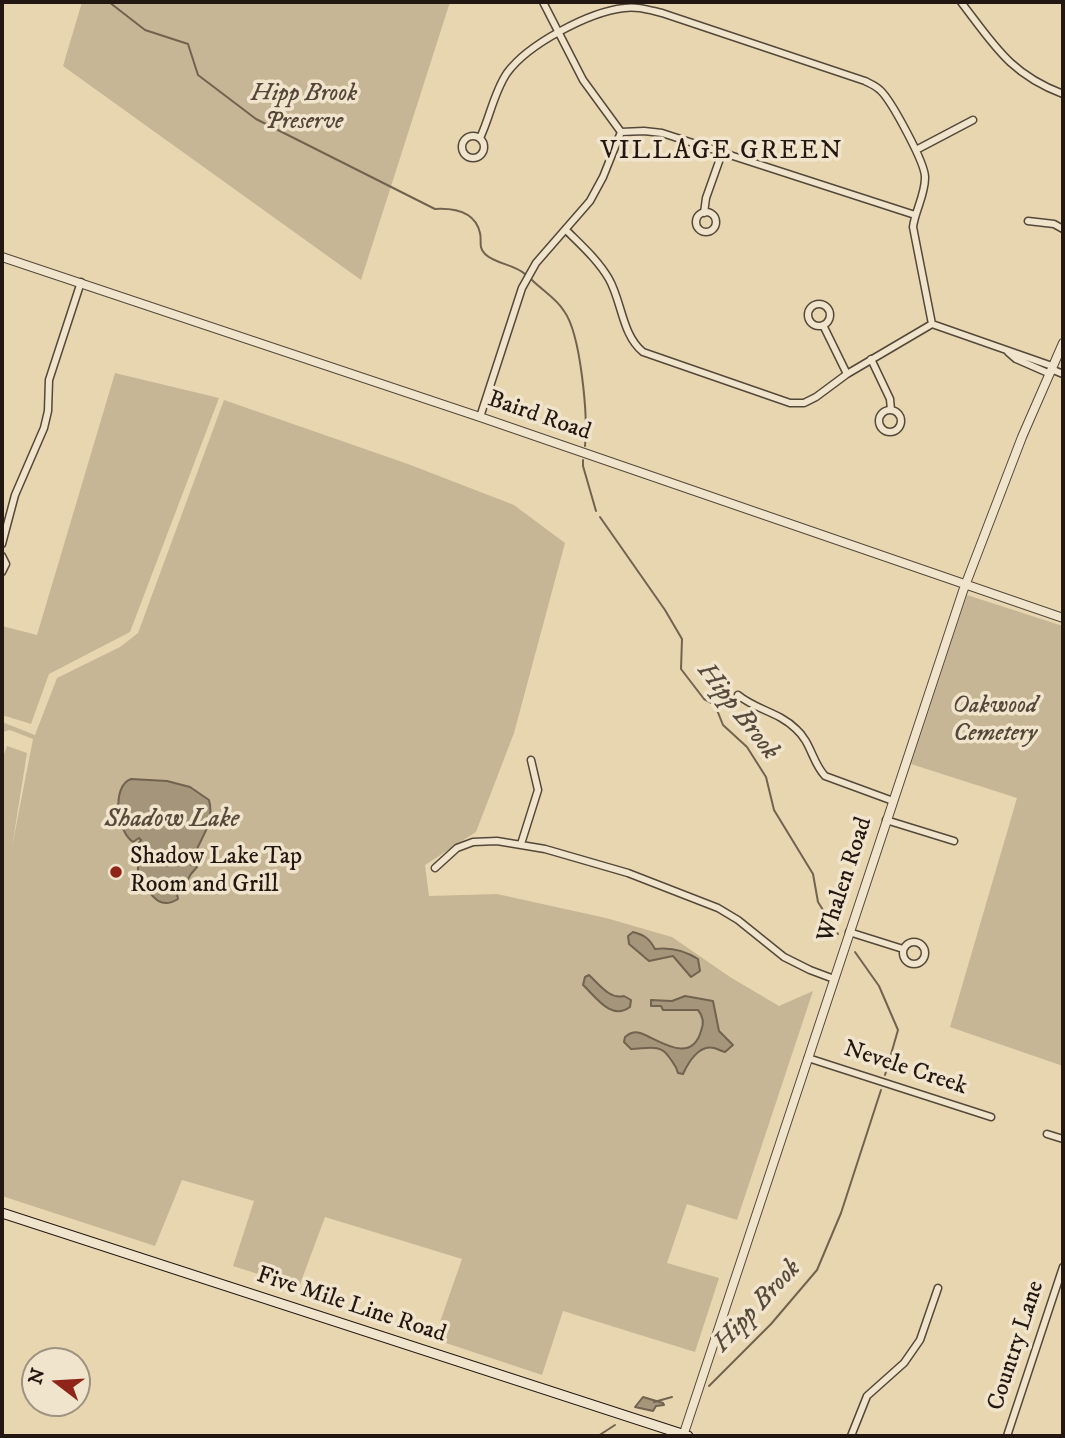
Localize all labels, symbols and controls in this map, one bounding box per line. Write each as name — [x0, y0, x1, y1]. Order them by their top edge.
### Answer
park label: Hipp Brook Preserve — [251, 81, 357, 137]
district label: VILLAGE GREEN — [602, 137, 842, 169]
street label: Baird Road — [484, 386, 594, 448]
water label: Hipp Brook — [689, 657, 785, 767]
park label: Oakwood Cemetery — [953, 693, 1037, 749]
water label: Shadow Lake — [105, 805, 239, 837]
street label: Whalen Road — [812, 814, 880, 946]
place label: Shadow Lake Tap Room and Grill — [130, 844, 302, 900]
marker: Shadow Lake Tap Room and Grill — [108, 864, 124, 880]
street label: Nevele Creek — [840, 1035, 970, 1103]
water label: Hipp Brook — [707, 1254, 809, 1360]
street label: Five Mile Line Road — [253, 1262, 449, 1350]
street label: Country Lane — [982, 1278, 1052, 1414]
north arrow — [21, 1347, 91, 1417]
text: N — [24, 1365, 51, 1387]

